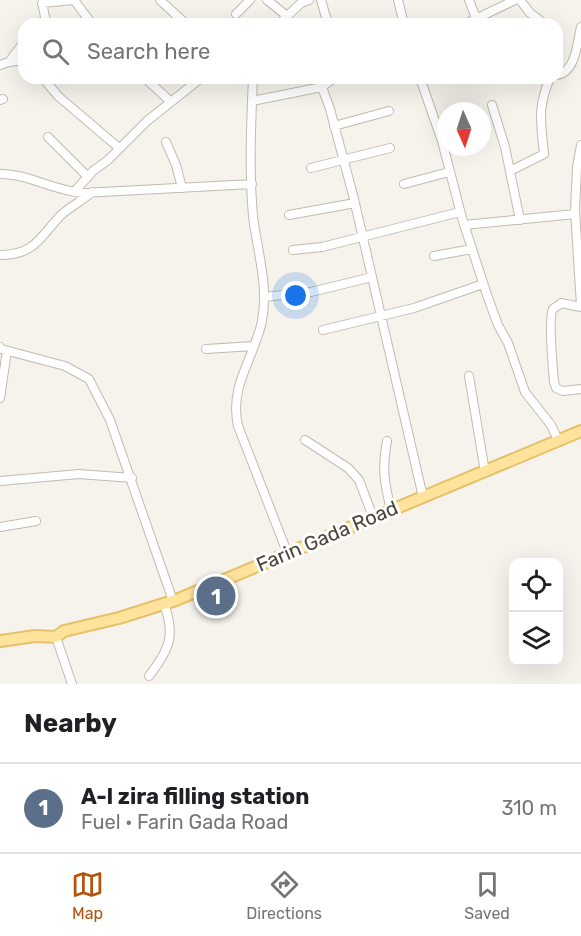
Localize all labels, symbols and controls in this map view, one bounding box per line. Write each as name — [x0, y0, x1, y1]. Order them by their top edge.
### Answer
search box — [18, 18, 563, 84]
icon: search — [39, 35, 72, 68]
text: Search here — [87, 38, 210, 65]
north arrow — [437, 102, 491, 156]
your location — [281, 281, 310, 310]
street label: Farin Gada Road — [253, 495, 401, 577]
map controls — [509, 558, 563, 666]
button: locate — [509, 558, 563, 612]
pin: 1 — [196, 574, 236, 618]
button: layers — [509, 612, 563, 666]
text: Nearby — [24, 708, 117, 739]
text: A-l zira filling station — [81, 783, 309, 810]
text: 1 — [39, 796, 48, 820]
text: 310 m — [501, 796, 557, 820]
text: Fuel · Farin Gada Road — [81, 810, 288, 834]
tab: Map — [71, 868, 104, 923]
tab: Directions — [246, 868, 322, 923]
tab: Saved — [464, 868, 510, 923]

